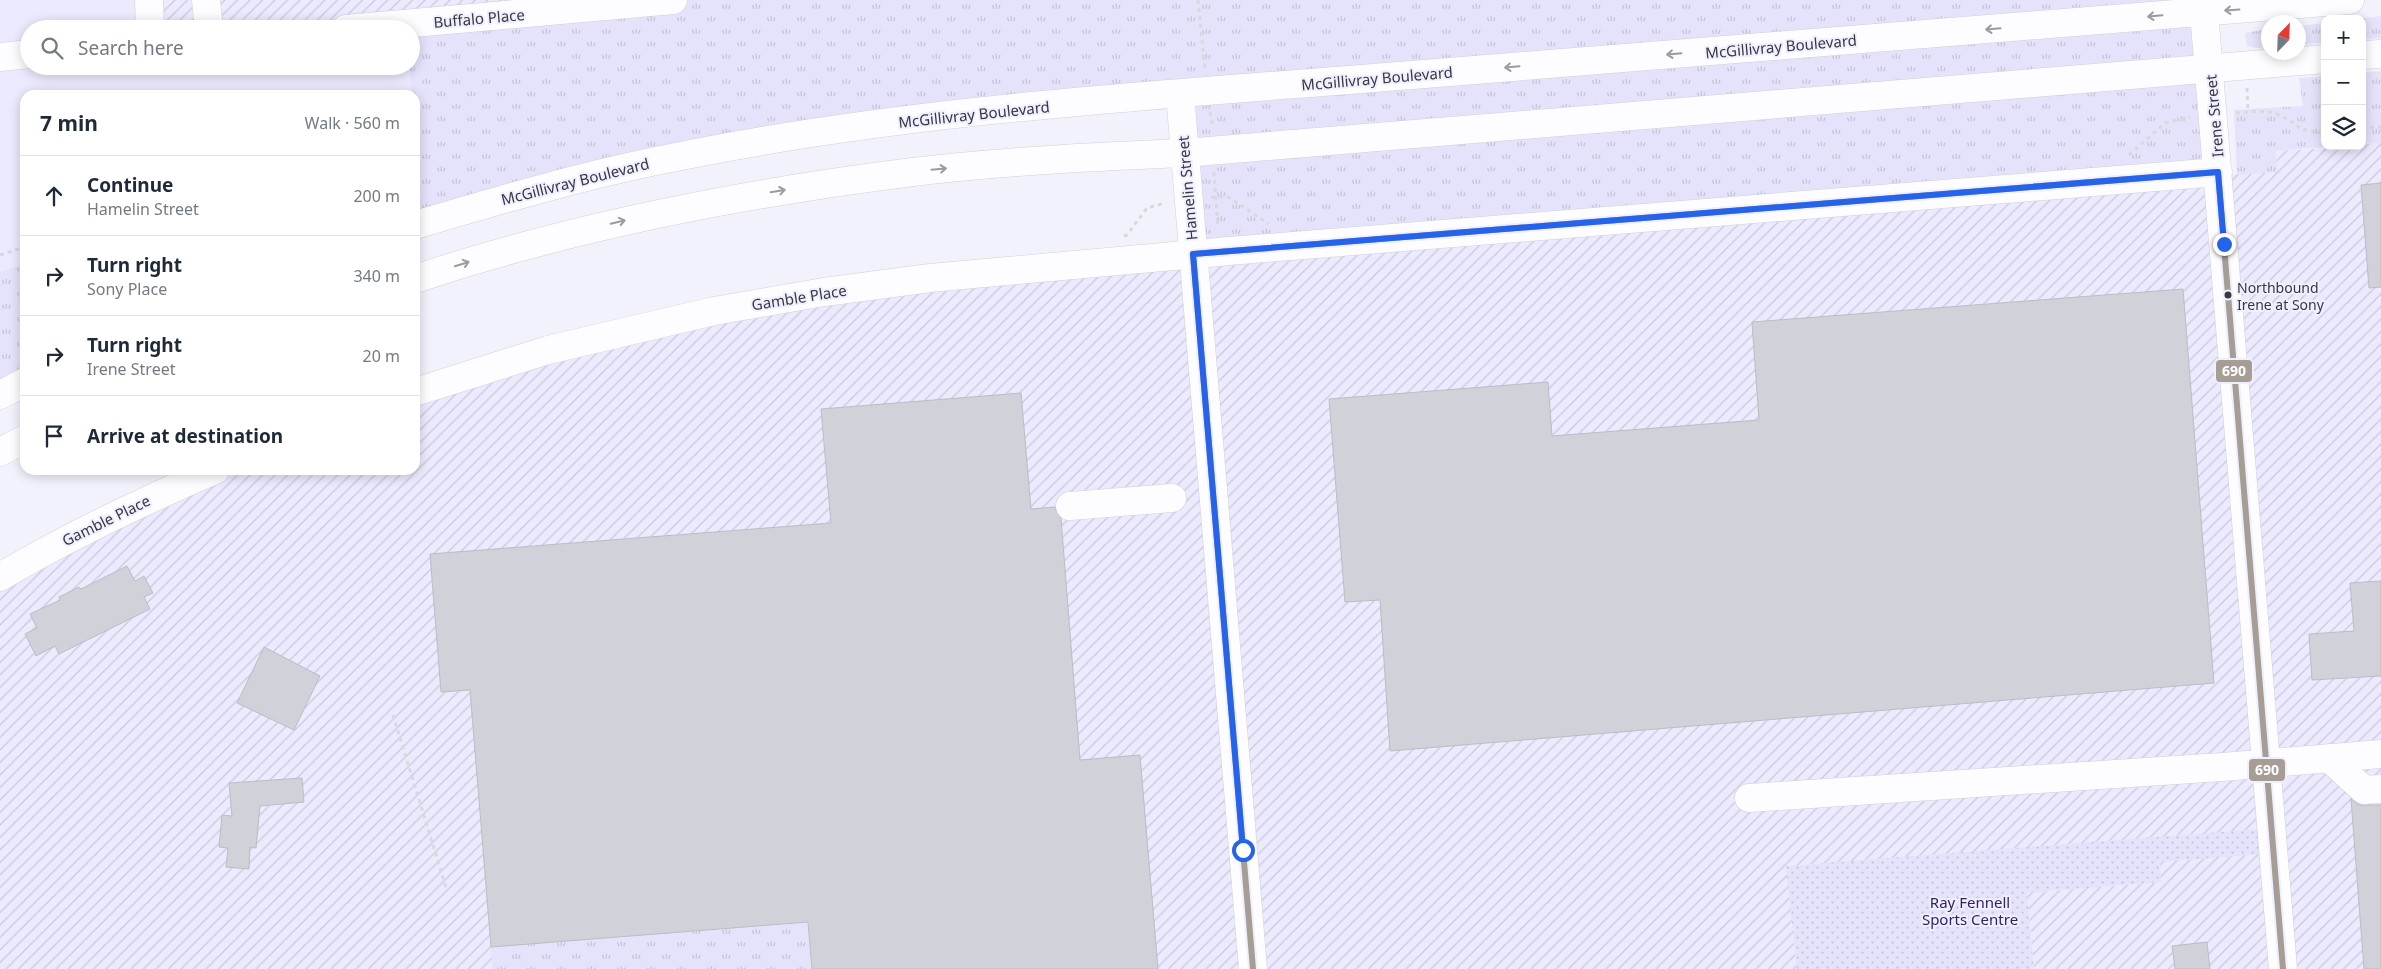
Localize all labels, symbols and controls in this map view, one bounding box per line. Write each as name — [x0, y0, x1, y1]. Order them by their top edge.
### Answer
street label: Buffalo Place — [432, 4, 526, 32]
one-way arrow — [2224, 5, 2240, 14]
one-way arrow — [2147, 11, 2163, 20]
north arrow — [2261, 15, 2306, 60]
map controls — [2321, 15, 2366, 150]
button: + — [2321, 15, 2366, 60]
search box — [20, 20, 420, 75]
one-way arrow — [1986, 24, 2002, 33]
street label: McGillivray Boulevard — [1704, 29, 1858, 63]
icon: search — [38, 34, 66, 62]
text: Search here — [78, 35, 184, 61]
one-way arrow — [1667, 50, 1683, 59]
button: − — [2321, 60, 2366, 105]
street label: McGillivray Boulevard — [1300, 61, 1454, 95]
one-way arrow — [1505, 63, 1521, 72]
street label: Irene Street — [2200, 73, 2228, 158]
street label: McGillivray Boulevard — [897, 96, 1051, 132]
button: layers — [2321, 105, 2366, 150]
text: 7 min — [40, 109, 98, 137]
text: Walk · 560 m — [305, 112, 400, 134]
street label: Hamelin Street — [1172, 134, 1202, 241]
street label: McGillivray Boulevard — [499, 153, 651, 209]
one-way arrow — [931, 165, 947, 174]
text: Continue — [87, 172, 173, 198]
icon: ahead — [40, 182, 68, 210]
text: 200 m — [353, 185, 400, 207]
one-way arrow — [770, 186, 786, 196]
text: Hamelin Street — [87, 198, 199, 220]
one-way arrow — [610, 217, 626, 226]
route end — [2213, 233, 2236, 256]
text: Turn right — [87, 252, 182, 278]
one-way arrow — [453, 259, 469, 269]
icon: right — [40, 262, 68, 290]
text: 340 m — [353, 265, 400, 287]
text: Sony Place — [87, 278, 167, 300]
place label: Northbound Irene at Sony — [2237, 278, 2325, 314]
street label: Gamble Place — [750, 280, 848, 314]
marker: Northbound Irene at Sony — [2223, 290, 2233, 300]
text: Turn right — [87, 332, 182, 358]
icon: right — [40, 342, 68, 370]
text: 20 m — [363, 345, 400, 367]
text: Irene Street — [87, 358, 175, 380]
line badge: 690 — [2215, 359, 2253, 383]
text: 690 — [2222, 361, 2246, 380]
icon: arrive — [40, 422, 68, 450]
text: Arrive at destination — [87, 423, 283, 449]
street label: Gamble Place — [59, 490, 153, 550]
line badge: 690 — [2248, 758, 2286, 782]
text: 690 — [2255, 760, 2279, 779]
route start — [1232, 839, 1255, 862]
park label: Ray Fennell Sports Centre — [1922, 892, 2018, 929]

